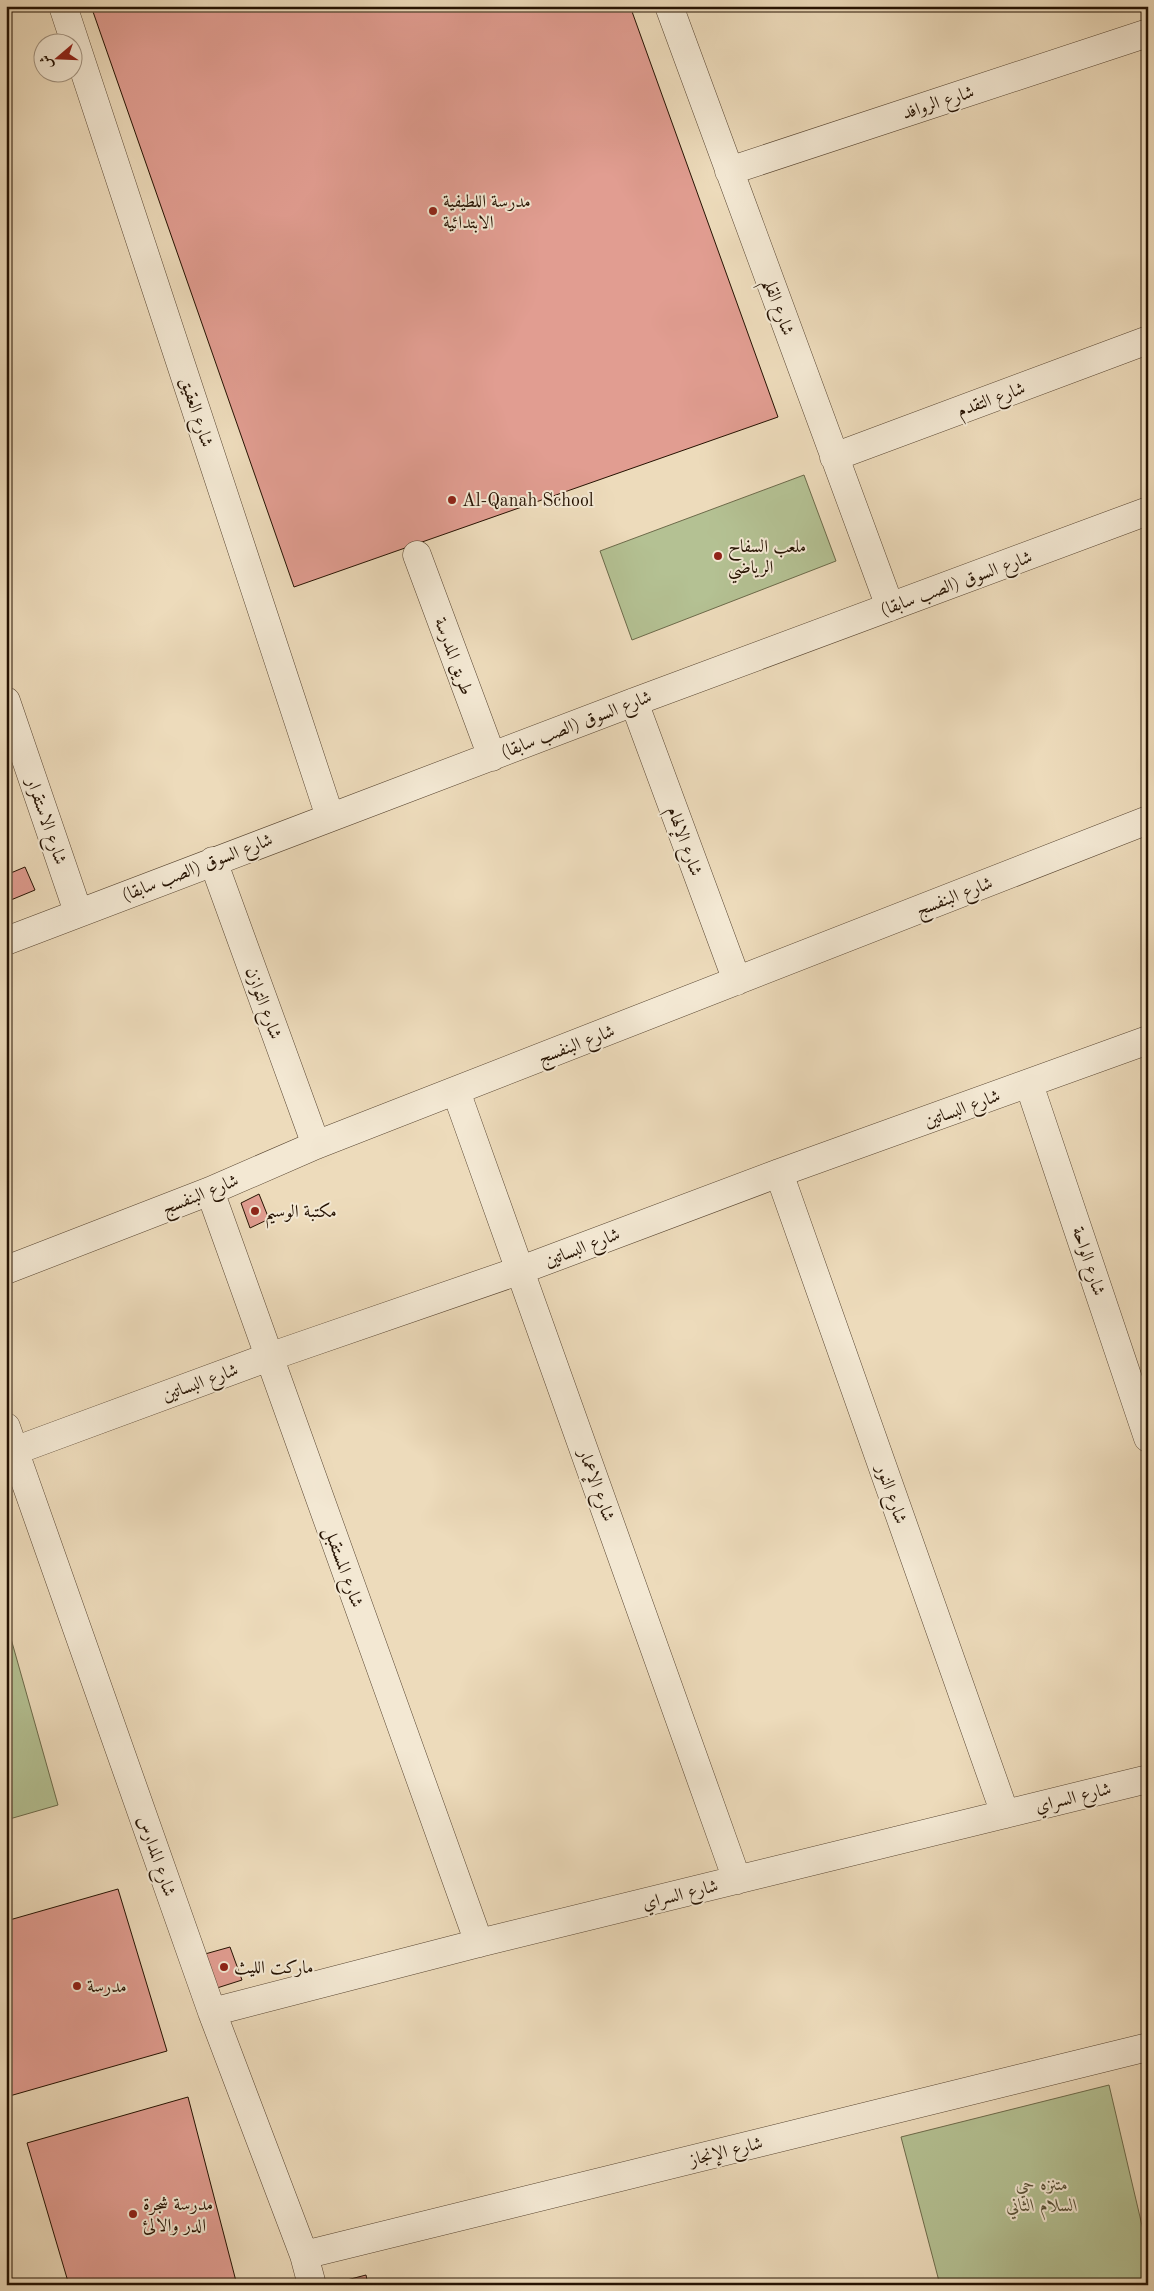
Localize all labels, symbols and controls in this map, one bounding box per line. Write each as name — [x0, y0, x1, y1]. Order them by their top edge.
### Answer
north arrow — [32, 32, 82, 82]
text: ش — [38, 53, 56, 71]
street label: شارع الروافد — [900, 83, 978, 128]
place label: مدرسة اللطيفية الابتدائية — [443, 193, 531, 233]
marker: مدرسة اللطيفية الابتدائية — [427, 205, 439, 217]
street label: شارع القلم — [752, 277, 797, 341]
street label: شارع العقيق — [172, 375, 216, 451]
street label: شارع التقدم — [955, 379, 1030, 426]
place label: Al-Qanah School — [462, 492, 594, 510]
marker: Al-Qanah School — [446, 494, 458, 506]
place label: ملعب السفاح الرياضي — [728, 538, 806, 584]
street label: شارع السوق (الصب سابقا) — [878, 547, 1036, 624]
marker: ملعب السفاح الرياضي — [712, 550, 724, 562]
street label: طريق المدرسة — [429, 615, 475, 698]
street label: شارع السوق (الصب سابقا) — [498, 687, 656, 767]
street label: شارع الاستقرار — [17, 774, 69, 869]
street label: شارع الإلهام — [658, 804, 705, 880]
street label: شارع السوق (الصب سابقا) — [119, 830, 277, 910]
street label: شارع البنفسج — [913, 874, 997, 925]
street label: شارع التوازن — [237, 965, 284, 1044]
street label: شارع البنفسج — [535, 1022, 619, 1073]
street label: شارع البساتين — [922, 1087, 1004, 1136]
street label: شارع البنفسج — [160, 1171, 243, 1224]
place label: مكتبة الوسيم — [265, 1202, 337, 1229]
marker: مكتبة الوسيم — [249, 1205, 261, 1217]
street label: شارع البساتين — [542, 1225, 624, 1275]
street label: شارع الواحة — [1064, 1225, 1108, 1299]
street label: شارع البساتين — [160, 1361, 242, 1410]
street label: شارع الإعمار — [569, 1445, 617, 1526]
street label: شارع النور — [867, 1461, 910, 1528]
street label: شارع المستقبل — [316, 1525, 366, 1612]
street label: شارع السراي — [1033, 1780, 1114, 1821]
street label: شارع المدارس — [129, 1814, 178, 1901]
street label: شارع السراي — [640, 1877, 721, 1918]
place label: ماركت الليث — [234, 1959, 314, 1978]
marker: ماركت الليث — [218, 1961, 230, 1973]
place label: مدرسة — [87, 1978, 127, 1997]
marker: مدرسة — [71, 1980, 83, 1992]
street label: شارع الإنجاز — [686, 2134, 766, 2175]
park label: متنزه حي السلام الثاني — [1006, 2176, 1078, 2221]
place label: مدرسة شجرة الدر والالئ — [143, 2196, 213, 2236]
marker: مدرسة شجرة الدر والالئ — [127, 2208, 139, 2220]

